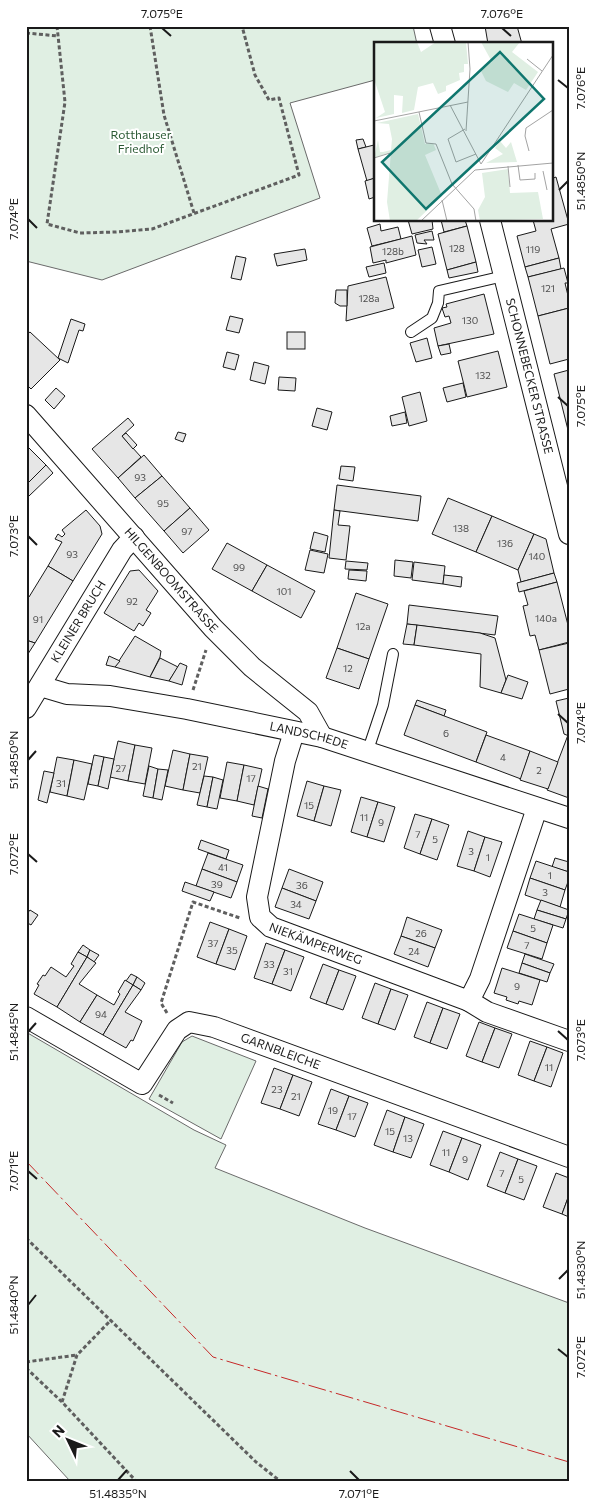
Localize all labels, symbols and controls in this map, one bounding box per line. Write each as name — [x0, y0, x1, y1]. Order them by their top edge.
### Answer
text: 7.075°E — [141, 6, 183, 20]
text: 7.076°E — [481, 6, 523, 20]
inset map — [374, 42, 552, 221]
text: 7.076°E — [573, 67, 587, 109]
park label: Rotthauser Friedhof — [110, 127, 172, 155]
text: 51.4850°N — [573, 152, 587, 210]
text: 7.074°E — [6, 198, 20, 240]
house number: 128 — [449, 242, 465, 254]
house number: 119 — [526, 243, 540, 255]
house number: 128b — [382, 245, 404, 257]
house number: 121 — [541, 282, 555, 294]
house number: 128a — [358, 292, 380, 304]
street label: SCHONNEBECKER STRASSE — [504, 297, 557, 455]
house number: 130 — [462, 314, 478, 326]
house number: 132 — [475, 369, 491, 381]
text: 7.075°E — [573, 385, 587, 427]
house number: 93 — [134, 471, 146, 483]
house number: 95 — [157, 497, 169, 509]
text: 7.073°E — [6, 515, 20, 557]
house number: 138 — [453, 522, 469, 534]
street label: HILGENBOOMSTRASSE — [122, 524, 221, 635]
house number: 97 — [181, 525, 193, 537]
house number: 136 — [497, 537, 513, 549]
house number: 93 — [66, 548, 78, 560]
house number: 140 — [529, 550, 545, 562]
house number: 99 — [233, 561, 245, 573]
street label: KLEINER BRUCH — [47, 578, 108, 665]
house number: 101 — [276, 585, 292, 597]
house number: 92 — [126, 595, 138, 607]
house number: 140a — [535, 612, 557, 624]
house number: 91 — [33, 613, 43, 625]
house number: 12a — [355, 620, 371, 632]
house number: 12 — [343, 662, 353, 674]
text: 7.074°E — [573, 702, 587, 744]
street label: LANDSCHEDE — [269, 718, 350, 751]
house number: 6 — [443, 727, 449, 739]
text: 51.4850°N — [6, 731, 20, 789]
house number: 4 — [500, 751, 506, 763]
house number: 21 — [192, 760, 202, 772]
house number: 27 — [116, 762, 126, 774]
house number: 2 — [536, 764, 542, 776]
house number: 17 — [246, 772, 256, 784]
house number: 31 — [56, 777, 66, 789]
house number: 15 — [304, 799, 314, 811]
house number: 11 — [360, 811, 368, 823]
house number: 9 — [378, 816, 384, 828]
house number: 7 — [415, 828, 421, 840]
text: 7.072°E — [6, 833, 20, 875]
house number: 5 — [432, 833, 438, 845]
house number: 3 — [468, 845, 474, 857]
house number: 1 — [486, 851, 490, 863]
house number: 41 — [218, 861, 228, 873]
house number: 1 — [548, 869, 552, 881]
house number: 39 — [211, 878, 223, 890]
house number: 36 — [296, 879, 308, 891]
house number: 3 — [542, 886, 548, 898]
house number: 34 — [290, 898, 302, 910]
street label: NIEKÄMPERWEG — [268, 919, 364, 966]
house number: 5 — [530, 922, 536, 934]
house number: 26 — [415, 927, 427, 939]
house number: 37 — [208, 937, 218, 949]
house number: 7 — [524, 939, 530, 951]
house number: 35 — [226, 944, 238, 956]
house number: 24 — [408, 945, 420, 957]
house number: 33 — [263, 958, 275, 970]
house number: 31 — [283, 965, 293, 977]
house number: 9 — [514, 980, 520, 992]
text: 51.4845°N — [6, 1003, 20, 1061]
house number: 94 — [95, 1008, 107, 1020]
text: 7.073°E — [573, 1019, 587, 1061]
street label: GARNBLEICHE — [239, 1029, 322, 1071]
house number: 11 — [545, 1061, 553, 1073]
house number: 23 — [271, 1083, 283, 1095]
house number: 21 — [291, 1090, 301, 1102]
house number: 19 — [328, 1104, 338, 1116]
house number: 17 — [347, 1110, 357, 1122]
house number: 15 — [385, 1125, 395, 1137]
house number: 13 — [403, 1132, 413, 1144]
house number: 11 — [442, 1146, 450, 1158]
text: 7.071°E — [6, 1151, 20, 1191]
house number: 9 — [462, 1153, 468, 1165]
house number: 7 — [499, 1167, 505, 1179]
house number: 5 — [518, 1173, 524, 1185]
text: 51.4830°N — [573, 1241, 587, 1299]
text: 51.4840°N — [6, 1276, 20, 1334]
text: 7.072°E — [573, 1336, 587, 1378]
north arrow — [42, 1414, 92, 1464]
text: N — [48, 1421, 68, 1440]
text: 51.4835°N — [89, 1486, 147, 1500]
text: 7.071°E — [339, 1486, 379, 1500]

